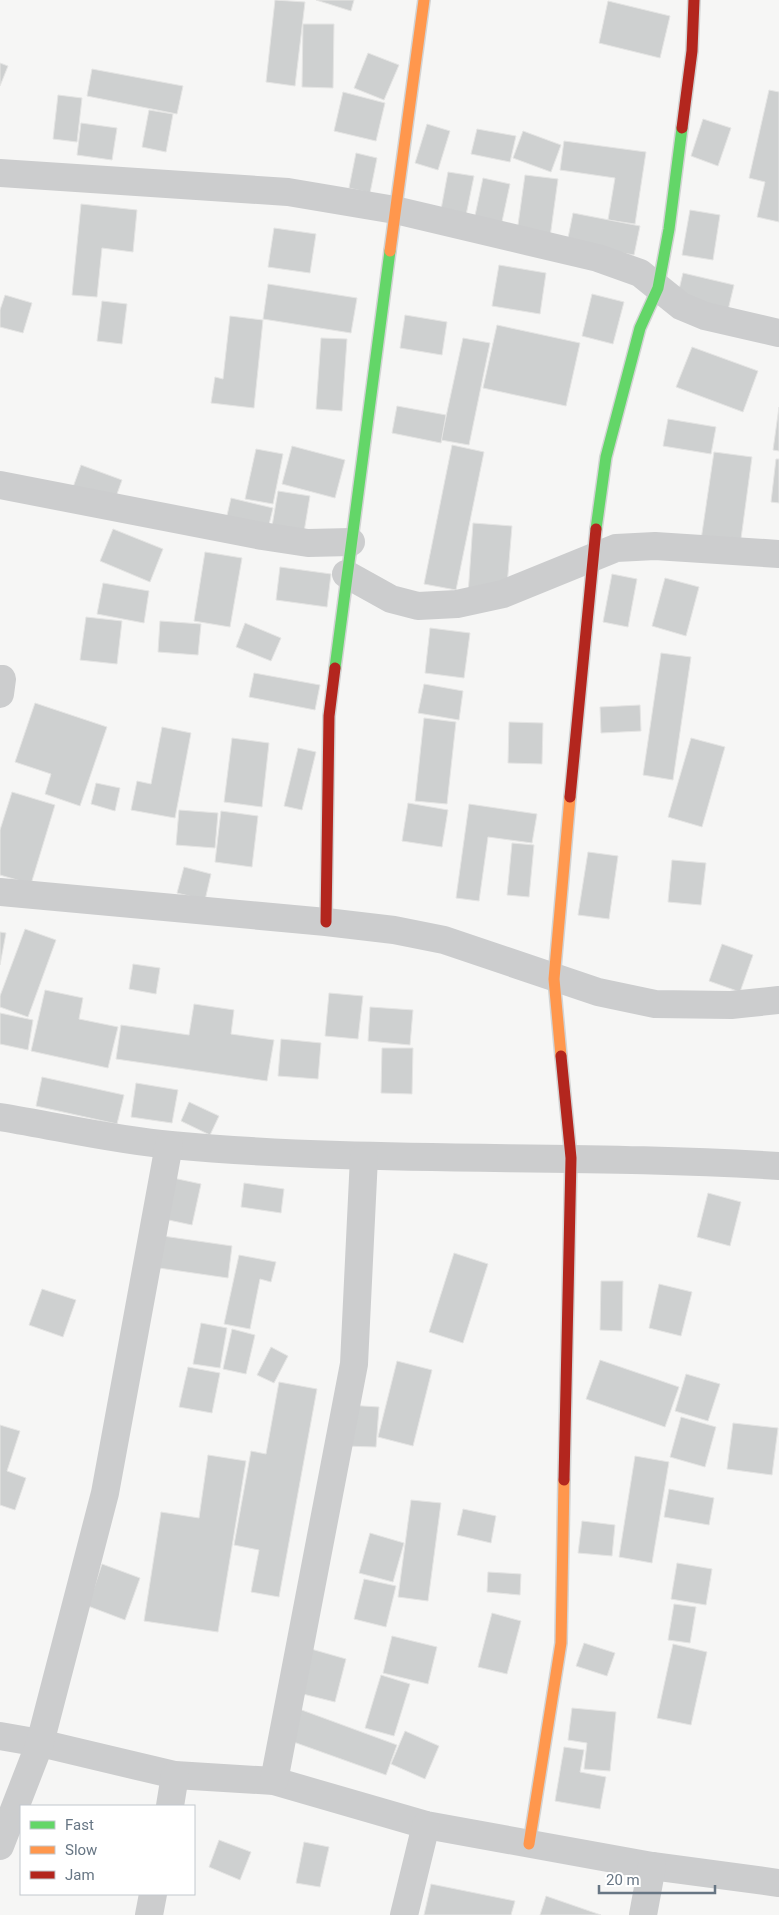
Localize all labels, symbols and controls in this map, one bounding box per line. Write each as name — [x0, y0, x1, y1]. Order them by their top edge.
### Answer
legend — [20, 1805, 195, 1895]
text: Fast — [65, 1816, 94, 1834]
text: Slow — [65, 1841, 97, 1859]
scale bar — [599, 1862, 715, 1894]
text: Jam — [65, 1866, 95, 1884]
text: 20 m — [606, 1871, 640, 1889]

